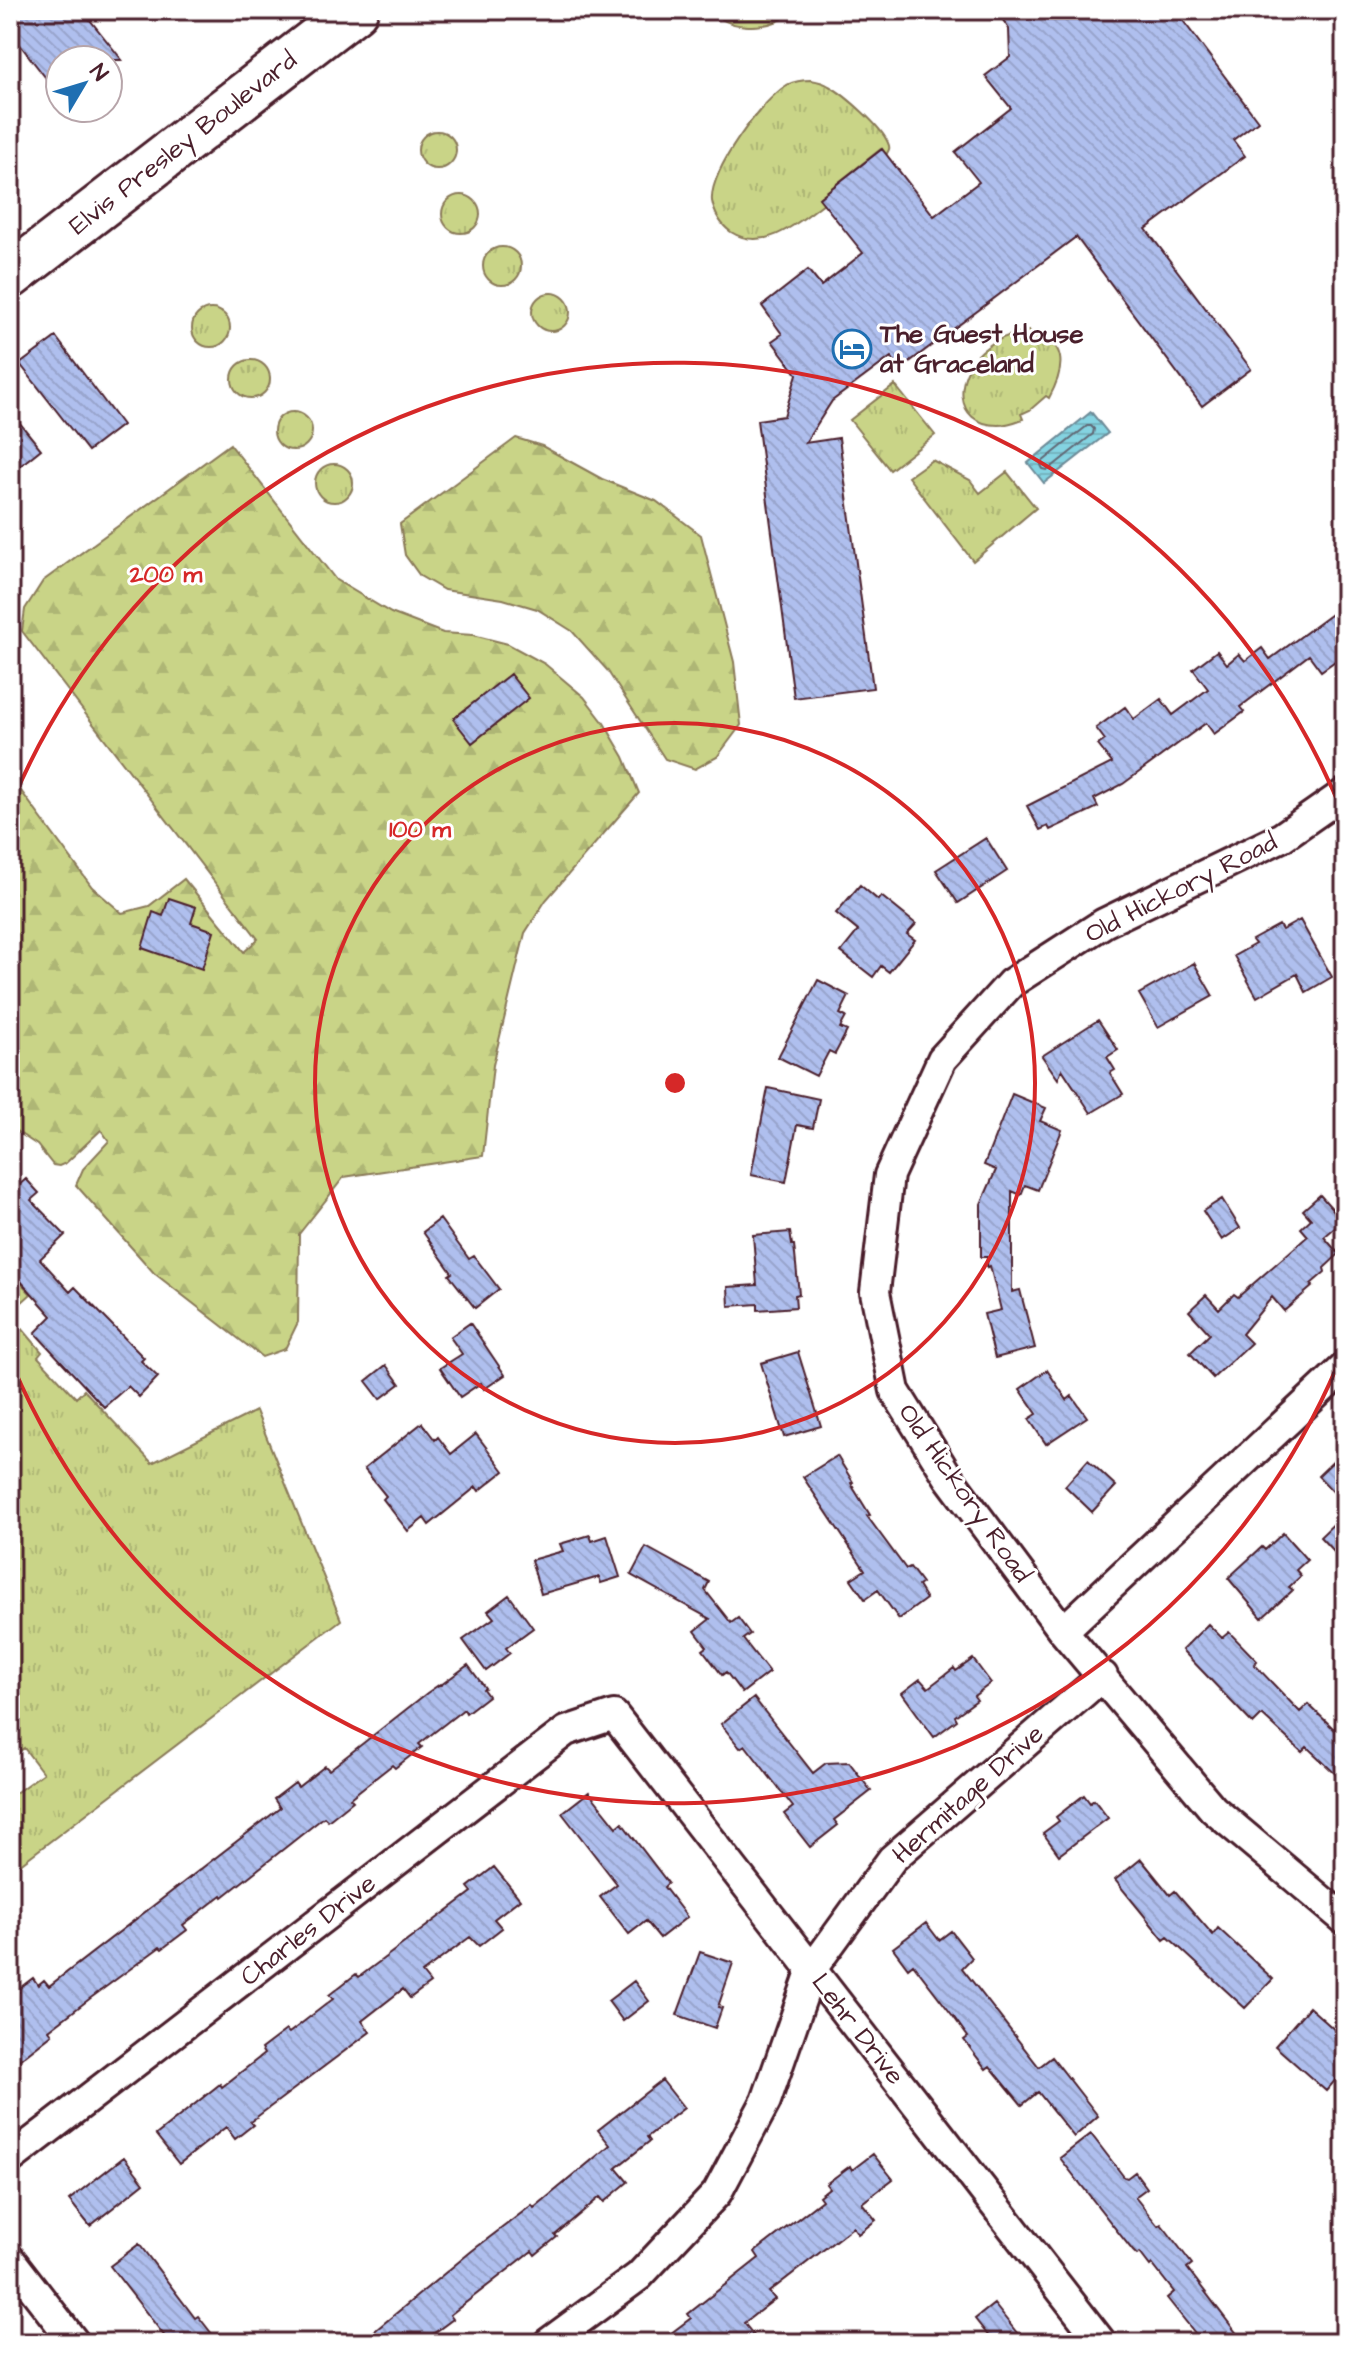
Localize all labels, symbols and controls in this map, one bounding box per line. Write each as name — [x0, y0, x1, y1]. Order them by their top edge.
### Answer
street label: Elvis Presley Boulevard — [62, 43, 306, 245]
north arrow — [44, 44, 124, 124]
text: N — [82, 58, 115, 88]
place label: The Guest House at Graceland — [879, 316, 1083, 382]
hotel icon: The Guest House at Graceland — [831, 328, 873, 370]
text: 200 m — [129, 558, 202, 592]
text: 100 m — [389, 813, 451, 847]
street label: Old Hickory Road — [1079, 824, 1284, 954]
centre of rings — [661, 1069, 689, 1097]
street label: Old Hickory Road — [888, 1396, 1040, 1591]
street label: Hermitage Drive — [884, 1716, 1053, 1873]
street label: Charles Drive — [233, 1866, 383, 1994]
street label: Lehr Drive — [803, 1966, 913, 2092]

